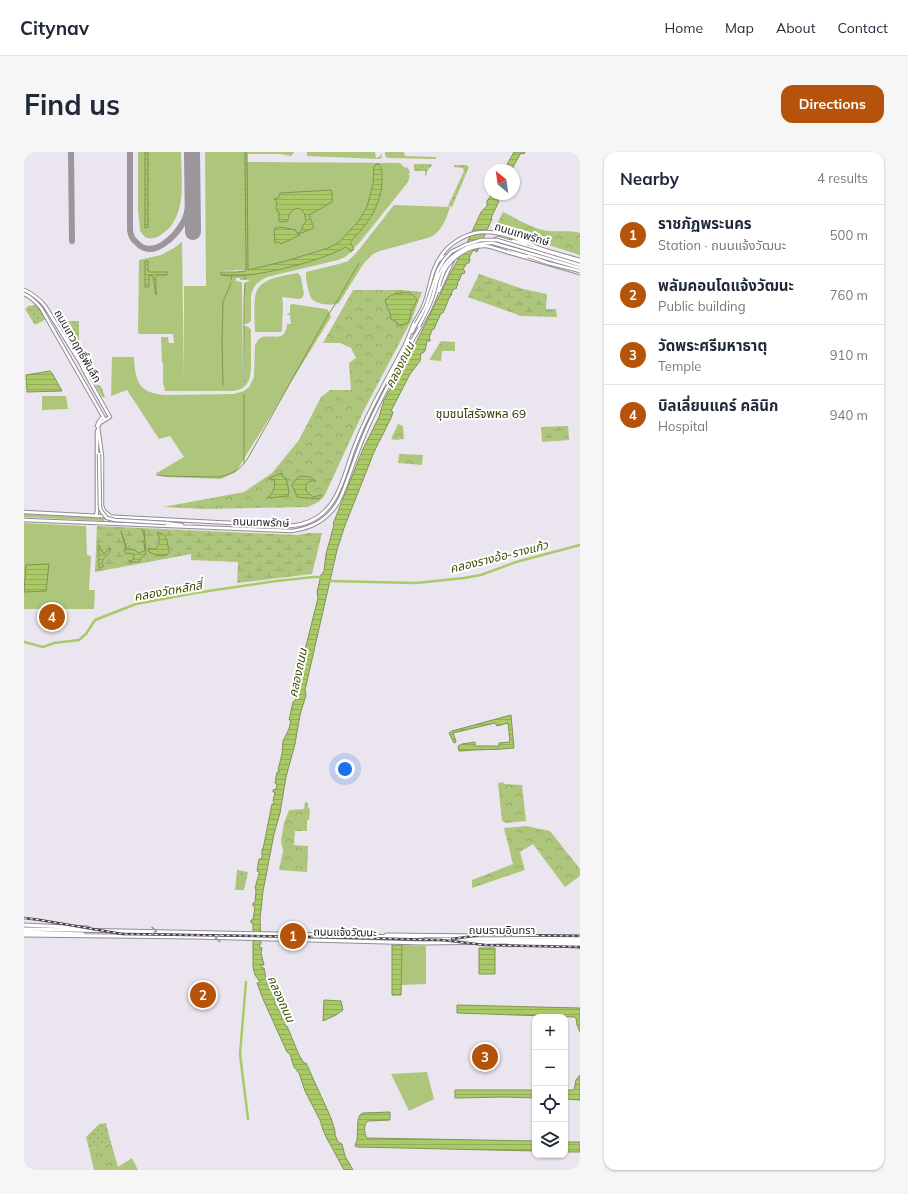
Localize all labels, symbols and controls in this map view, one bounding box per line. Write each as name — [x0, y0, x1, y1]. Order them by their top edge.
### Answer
text: Citynav — [20, 16, 89, 40]
text: Home — [664, 19, 703, 37]
text: Map — [725, 19, 754, 37]
text: About — [776, 19, 816, 37]
text: Contact — [838, 19, 888, 37]
button: Directions — [781, 85, 884, 123]
text: Find us — [24, 87, 120, 122]
north arrow — [484, 164, 520, 200]
text: Nearby — [620, 168, 679, 189]
text: 4 results — [817, 170, 868, 186]
text: ราชภัฏพระนคร — [658, 214, 752, 233]
street label: ถนนเทพรักษ์ — [493, 219, 551, 249]
text: 1 — [629, 227, 637, 243]
text: 500 m — [830, 227, 868, 243]
text: Station · ถนนแจ้งวัฒนะ — [658, 237, 786, 253]
text: พลัมคอนโดแจ้งวัฒนะ — [658, 276, 794, 295]
text: 2 — [629, 287, 637, 303]
text: 760 m — [830, 287, 868, 303]
text: Public building — [658, 298, 746, 314]
street label: ถนนเทวฤทธิ์พันลึก — [51, 307, 105, 385]
text: วัดพระศรีมหาธาตุ — [658, 336, 767, 355]
water label: คลองถนน — [382, 339, 418, 390]
text: 3 — [629, 347, 637, 363]
text: 910 m — [830, 347, 868, 363]
text: Temple — [658, 358, 701, 374]
text: บิลเลี่ยนแคร์ คลินิก — [658, 396, 778, 415]
district label: ชุมชนโสรัจพหล 69 — [436, 406, 526, 421]
text: 4 — [629, 407, 637, 423]
text: 940 m — [830, 407, 868, 423]
text: Hospital — [658, 418, 708, 434]
street label: ถนนเทพรักษ์ — [232, 514, 290, 530]
water label: คลองรางอ้อ-รางแก้ว — [448, 537, 551, 576]
water label: คลองวัดหลักสี่ — [133, 576, 205, 604]
pin: 4 — [39, 602, 65, 632]
water label: คลองถนน — [285, 647, 310, 699]
your location — [335, 759, 355, 779]
pin: 1 — [280, 921, 306, 951]
street label: ถนนรามอินทรา — [469, 923, 535, 937]
street label: ถนนแจ้งวัฒนะ — [313, 924, 377, 940]
one-way arrow — [151, 927, 157, 935]
one-way arrow — [215, 934, 221, 942]
water label: คลองถนน — [265, 973, 299, 1025]
pin: 2 — [190, 980, 216, 1010]
map controls — [532, 1014, 568, 1158]
button: + — [532, 1014, 568, 1050]
pin: 3 — [472, 1042, 498, 1072]
button: − — [532, 1050, 568, 1086]
button: locate — [532, 1086, 568, 1122]
button: layers — [532, 1122, 568, 1158]

